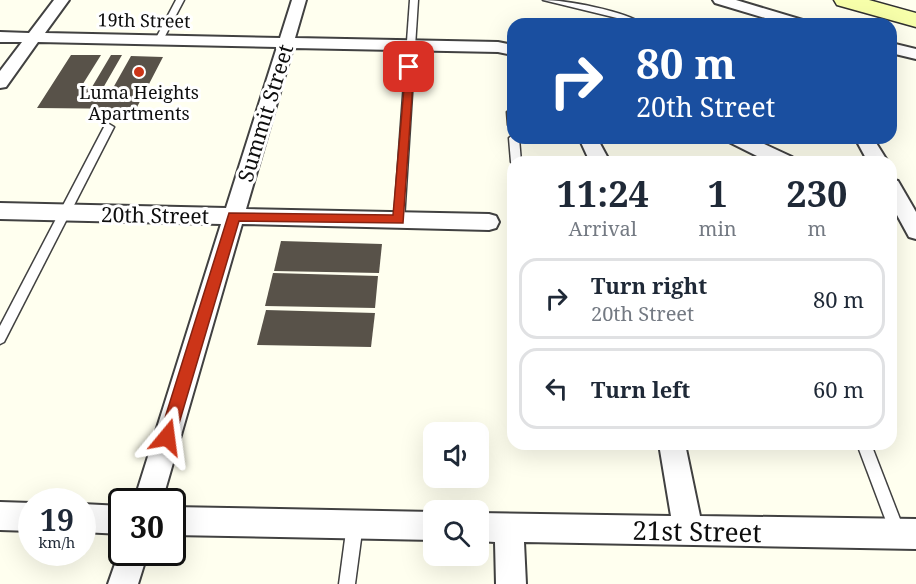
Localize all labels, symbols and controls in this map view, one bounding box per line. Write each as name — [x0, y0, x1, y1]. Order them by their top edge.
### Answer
street label: 19th Street — [97, 7, 191, 33]
text: 80 m — [636, 34, 736, 91]
street label: Summit Street — [231, 41, 299, 185]
pin — [383, 41, 434, 92]
icon: right — [537, 42, 615, 120]
icon: arrive — [392, 50, 425, 83]
marker: Luma Heights Apartments — [132, 65, 146, 79]
place label: Luma Heights Apartments — [79, 80, 199, 125]
text: 20th Street — [636, 88, 775, 125]
text: 11:24 — [557, 169, 649, 218]
text: 1 — [707, 169, 728, 218]
text: 230 — [786, 169, 847, 218]
street label: 20th Street — [101, 200, 209, 230]
text: Arrival — [569, 215, 637, 242]
text: min — [699, 215, 737, 242]
text: m — [807, 215, 826, 242]
text: Turn right — [591, 270, 707, 300]
icon: right — [540, 282, 573, 315]
text: 80 m — [813, 284, 864, 314]
text: 20th Street — [591, 300, 694, 327]
icon: left — [540, 372, 573, 405]
text: Turn left — [591, 374, 690, 404]
text: 60 m — [813, 374, 864, 404]
position arrow — [135, 405, 199, 469]
map controls — [423, 422, 489, 566]
button: sound — [423, 422, 489, 488]
speed limit sign: 30 — [108, 488, 186, 566]
text: 19 — [40, 499, 74, 540]
button: search — [423, 500, 489, 566]
street label: 21st Street — [632, 512, 762, 550]
text: km/h — [39, 532, 75, 552]

